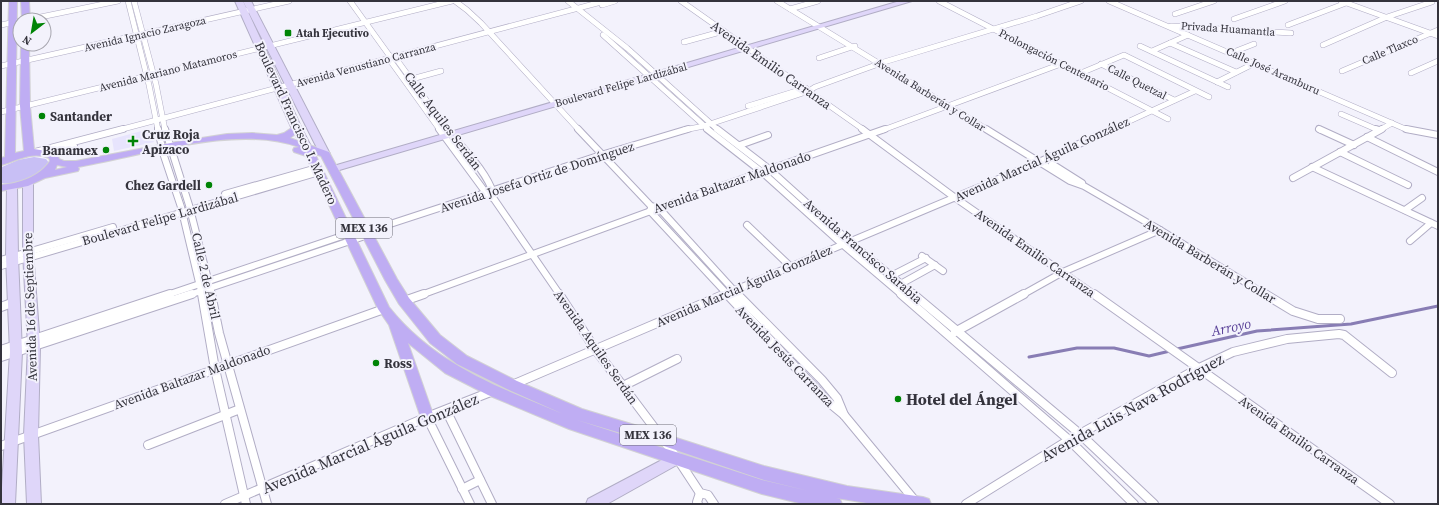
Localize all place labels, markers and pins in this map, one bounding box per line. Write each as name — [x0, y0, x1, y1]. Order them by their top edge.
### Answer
place label: Atah Ejecutivo — [296, 26, 369, 41]
marker: Atah Ejecutivo — [283, 28, 293, 38]
place label: Santander — [50, 108, 113, 125]
marker: Santander — [37, 111, 47, 121]
place label: Cruz Roja Apizaco — [142, 126, 200, 158]
marker: Cruz Roja Apizaco — [127, 135, 139, 147]
place label: Banamex — [42, 142, 99, 159]
marker: Banamex — [101, 145, 111, 155]
place label: Chez Gardell — [125, 177, 201, 194]
marker: Chez Gardell — [204, 180, 214, 190]
place label: Ross — [384, 355, 412, 372]
marker: Ross — [371, 358, 381, 368]
place label: Hotel del Ángel — [906, 388, 1018, 410]
marker: Hotel del Ángel — [893, 394, 903, 404]

